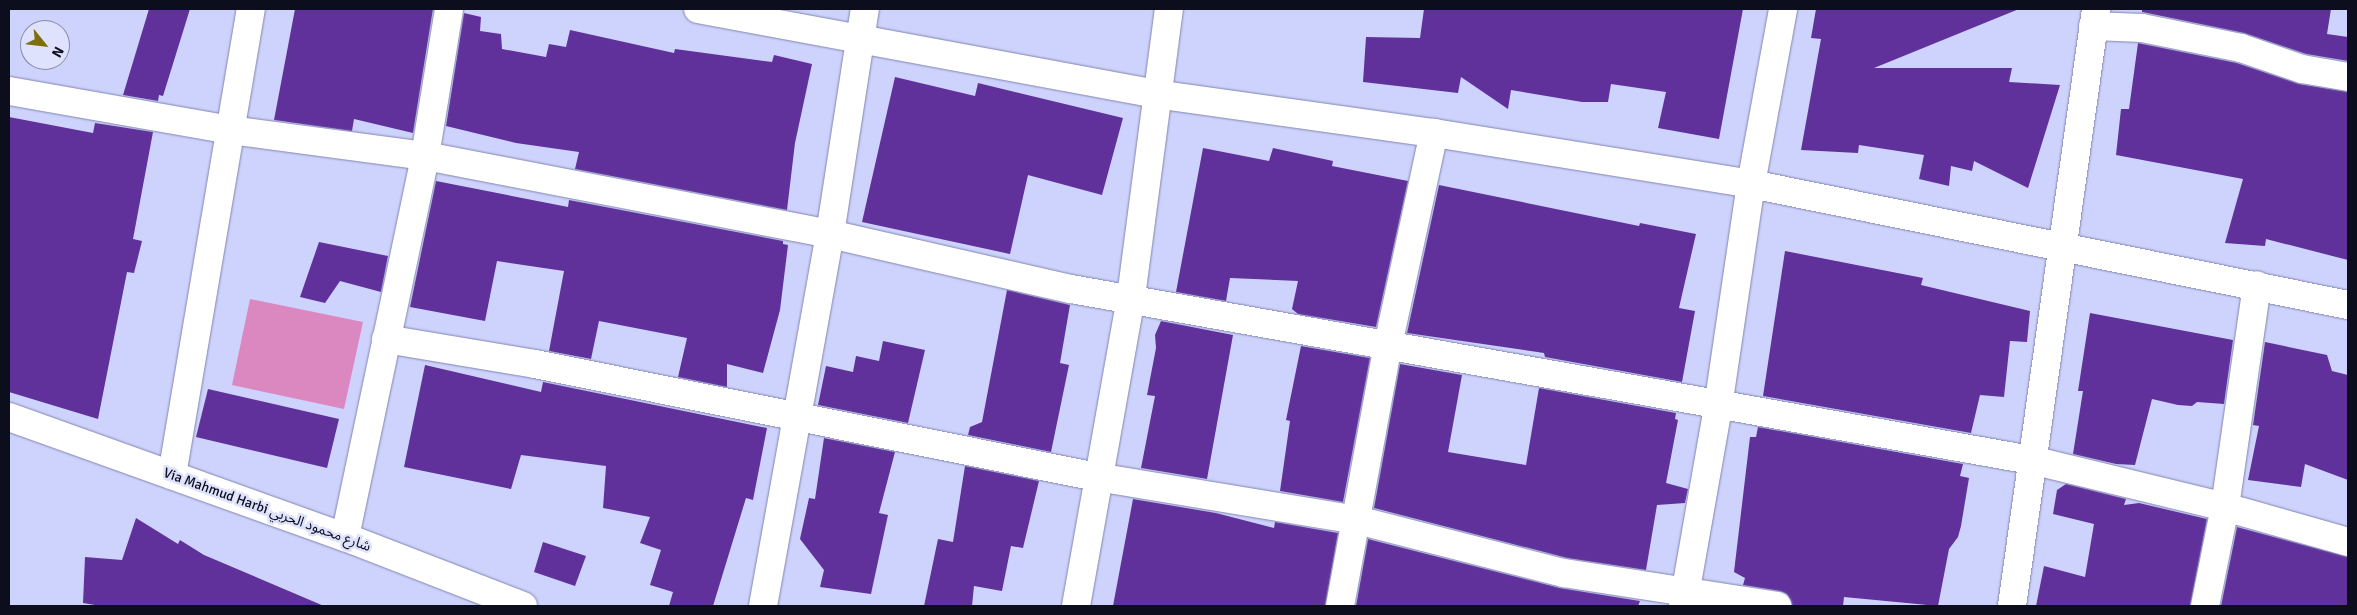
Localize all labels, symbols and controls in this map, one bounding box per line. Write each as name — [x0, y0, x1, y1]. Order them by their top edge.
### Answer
north arrow — [20, 20, 70, 70]
text: N — [48, 44, 67, 60]
street label: Via Mahmud Harbi شارع محمود الحربي — [161, 465, 373, 555]

